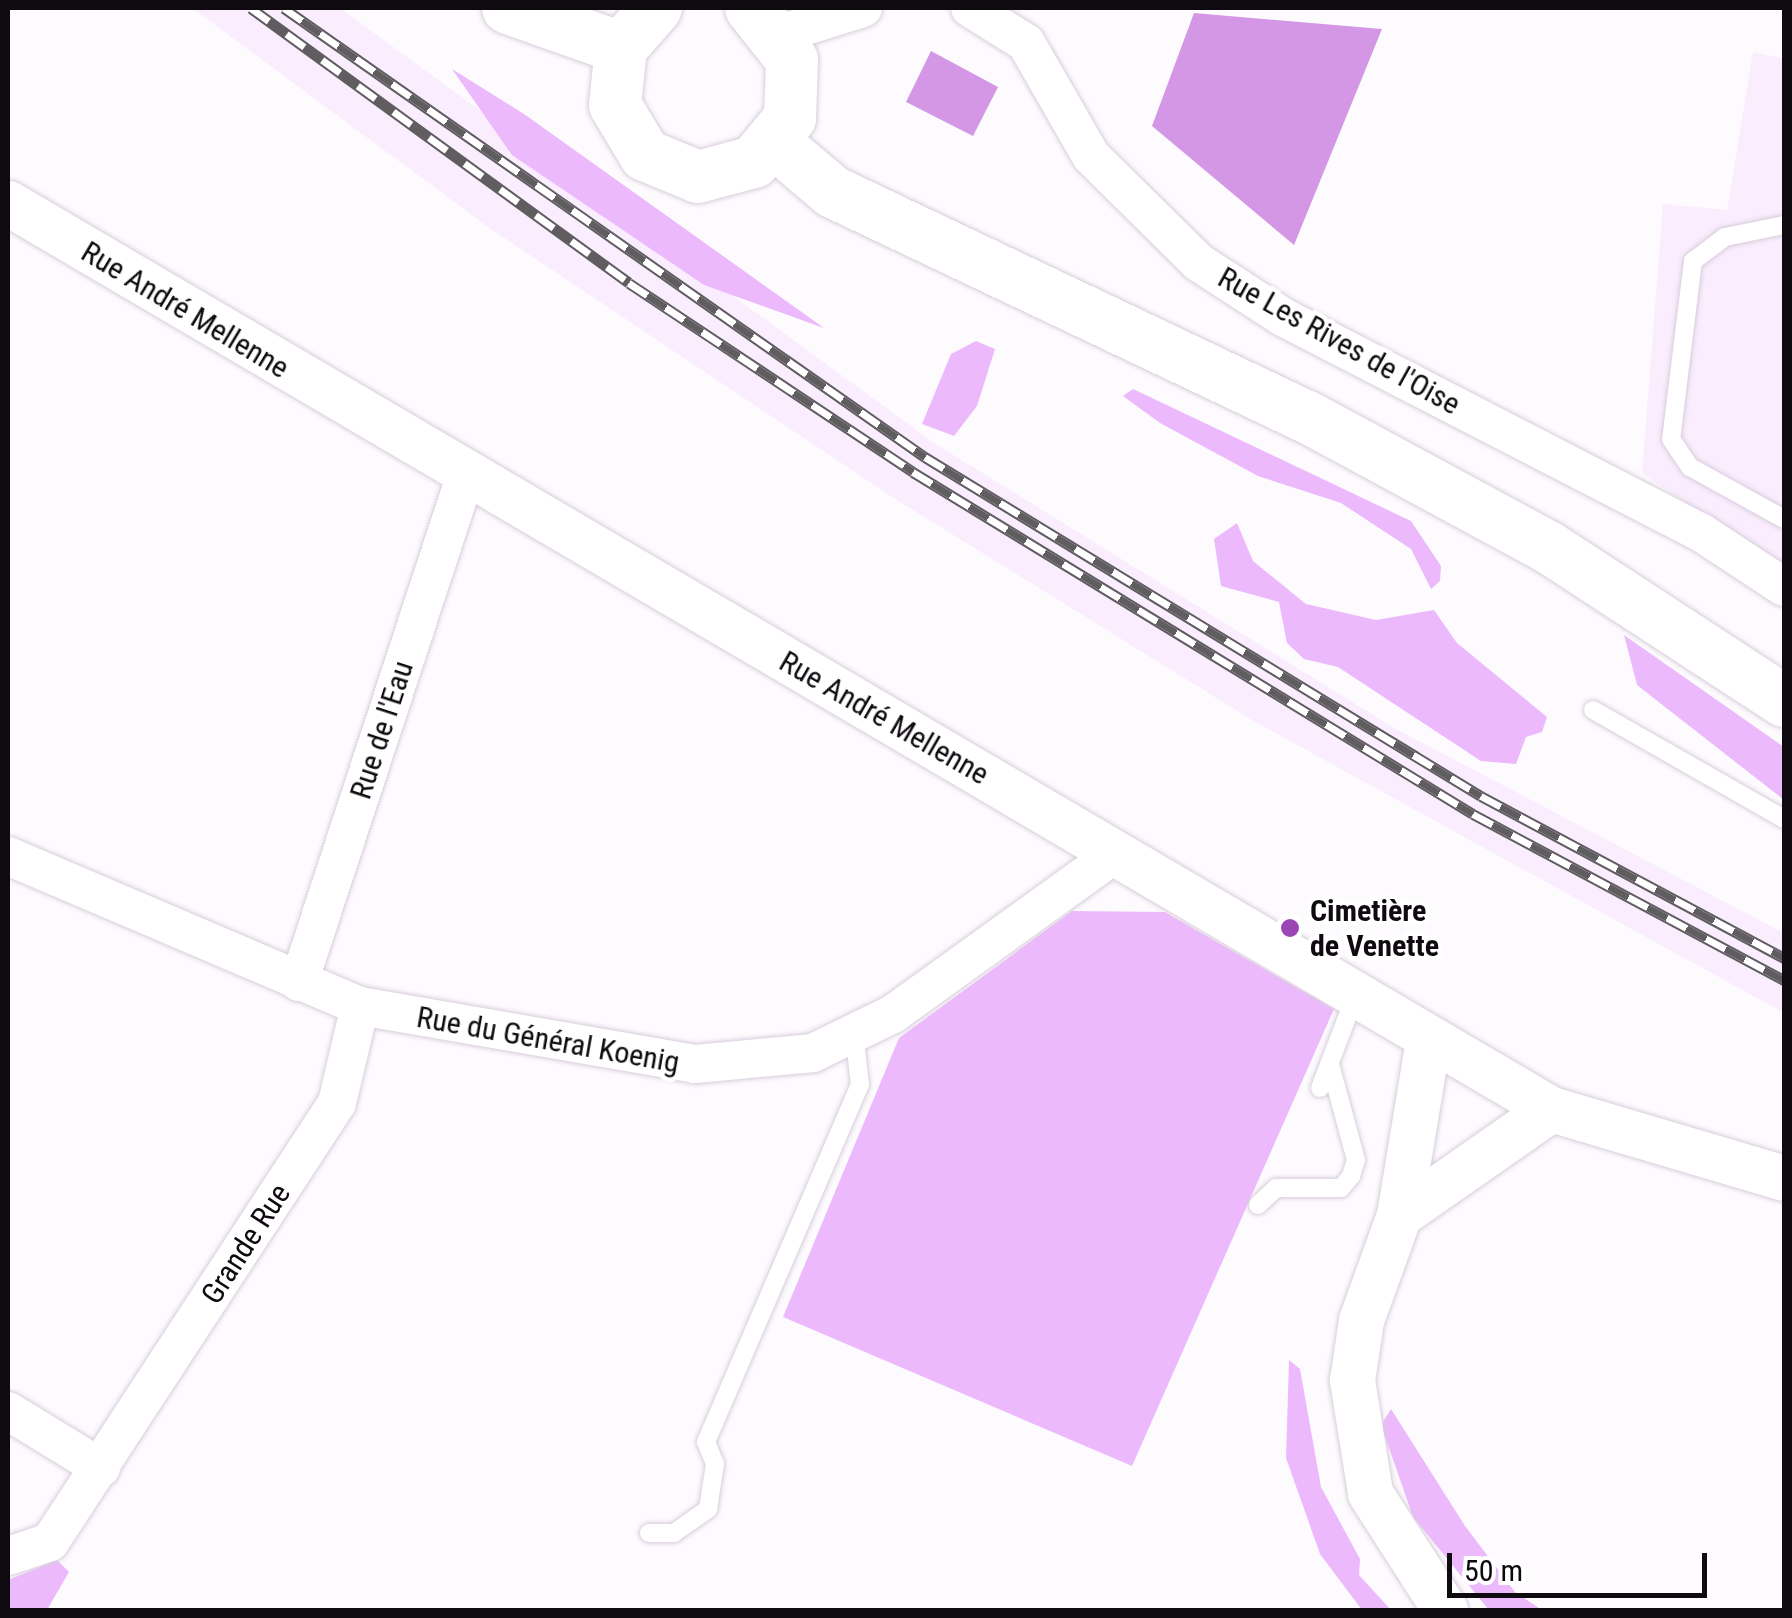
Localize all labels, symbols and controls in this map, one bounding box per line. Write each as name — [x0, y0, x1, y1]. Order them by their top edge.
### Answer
street label: Rue André Mellenne — [75, 234, 295, 386]
street label: Rue Les Rives de l'Oise — [1212, 260, 1466, 422]
street label: Rue André Mellenne — [773, 644, 995, 792]
street label: Rue de l'Eau — [343, 656, 421, 804]
place label: Cimetière de Venette — [1310, 893, 1439, 964]
marker: Cimetière de Venette — [1279, 917, 1301, 939]
street label: Rue du Général Koenig — [414, 999, 682, 1081]
street label: Grande Rue — [194, 1177, 298, 1311]
scale bar — [1452, 1533, 1712, 1595]
text: 50 m — [1464, 1553, 1523, 1588]

